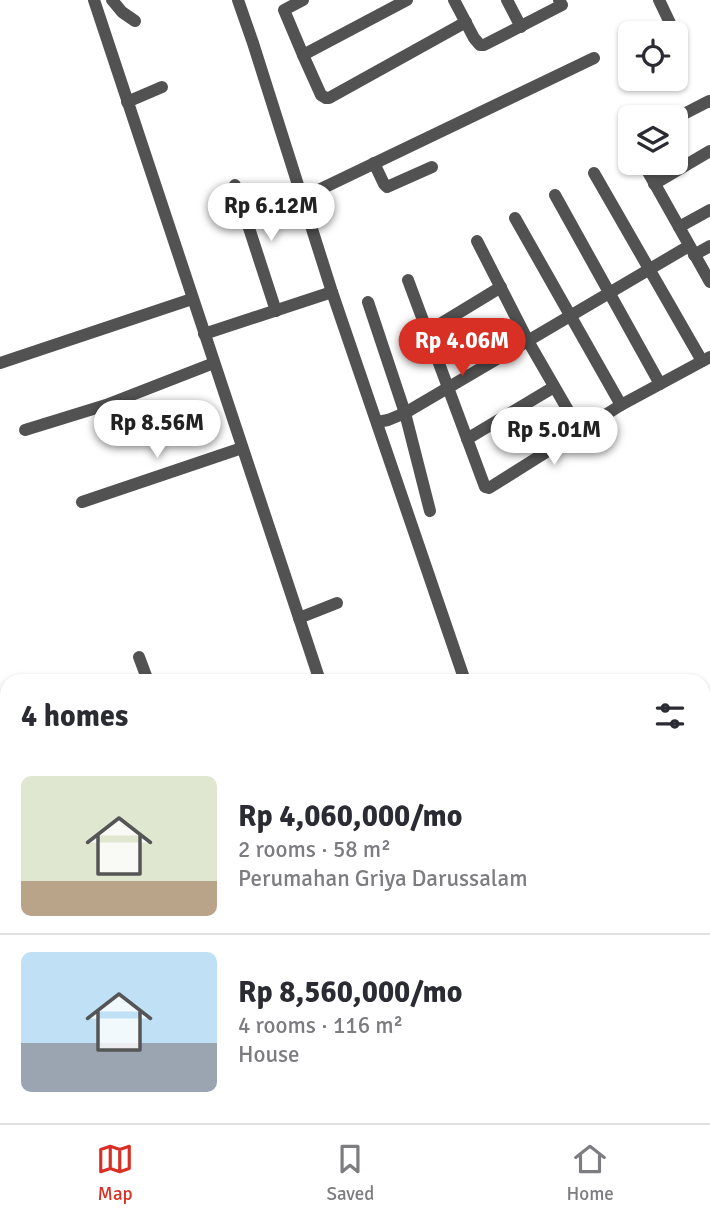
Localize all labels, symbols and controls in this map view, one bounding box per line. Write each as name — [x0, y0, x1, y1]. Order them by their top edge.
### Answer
map controls — [618, 21, 688, 175]
button: locate — [618, 21, 688, 91]
button: layers — [618, 105, 688, 175]
pin: Rp 6.12M — [199, 184, 343, 243]
text: Rp 6.12M — [224, 191, 318, 220]
pin: Rp 4.06M — [390, 318, 534, 378]
text: Rp 4.06M — [415, 326, 509, 355]
pin: Rp 8.56M — [85, 400, 229, 460]
pin: Rp 5.01M — [482, 407, 626, 467]
text: Rp 8.56M — [110, 408, 204, 437]
text: Rp 5.01M — [507, 415, 601, 444]
icon: filters — [651, 697, 689, 735]
text: 4 homes — [21, 698, 128, 735]
text: Rp 4,060,000/mo — [238, 798, 462, 835]
icon: home — [77, 804, 161, 888]
text: 2 rooms · 58 m² — [238, 835, 391, 864]
text: Perumahan Griya Darussalam — [238, 864, 528, 893]
text: Rp 8,560,000/mo — [238, 974, 462, 1011]
icon: home — [77, 980, 161, 1064]
text: 4 rooms · 116 m² — [238, 1011, 403, 1040]
text: House — [238, 1040, 300, 1069]
tab: Map — [96, 1140, 134, 1206]
tab: Saved — [326, 1140, 374, 1206]
tab: Home — [567, 1140, 614, 1206]

